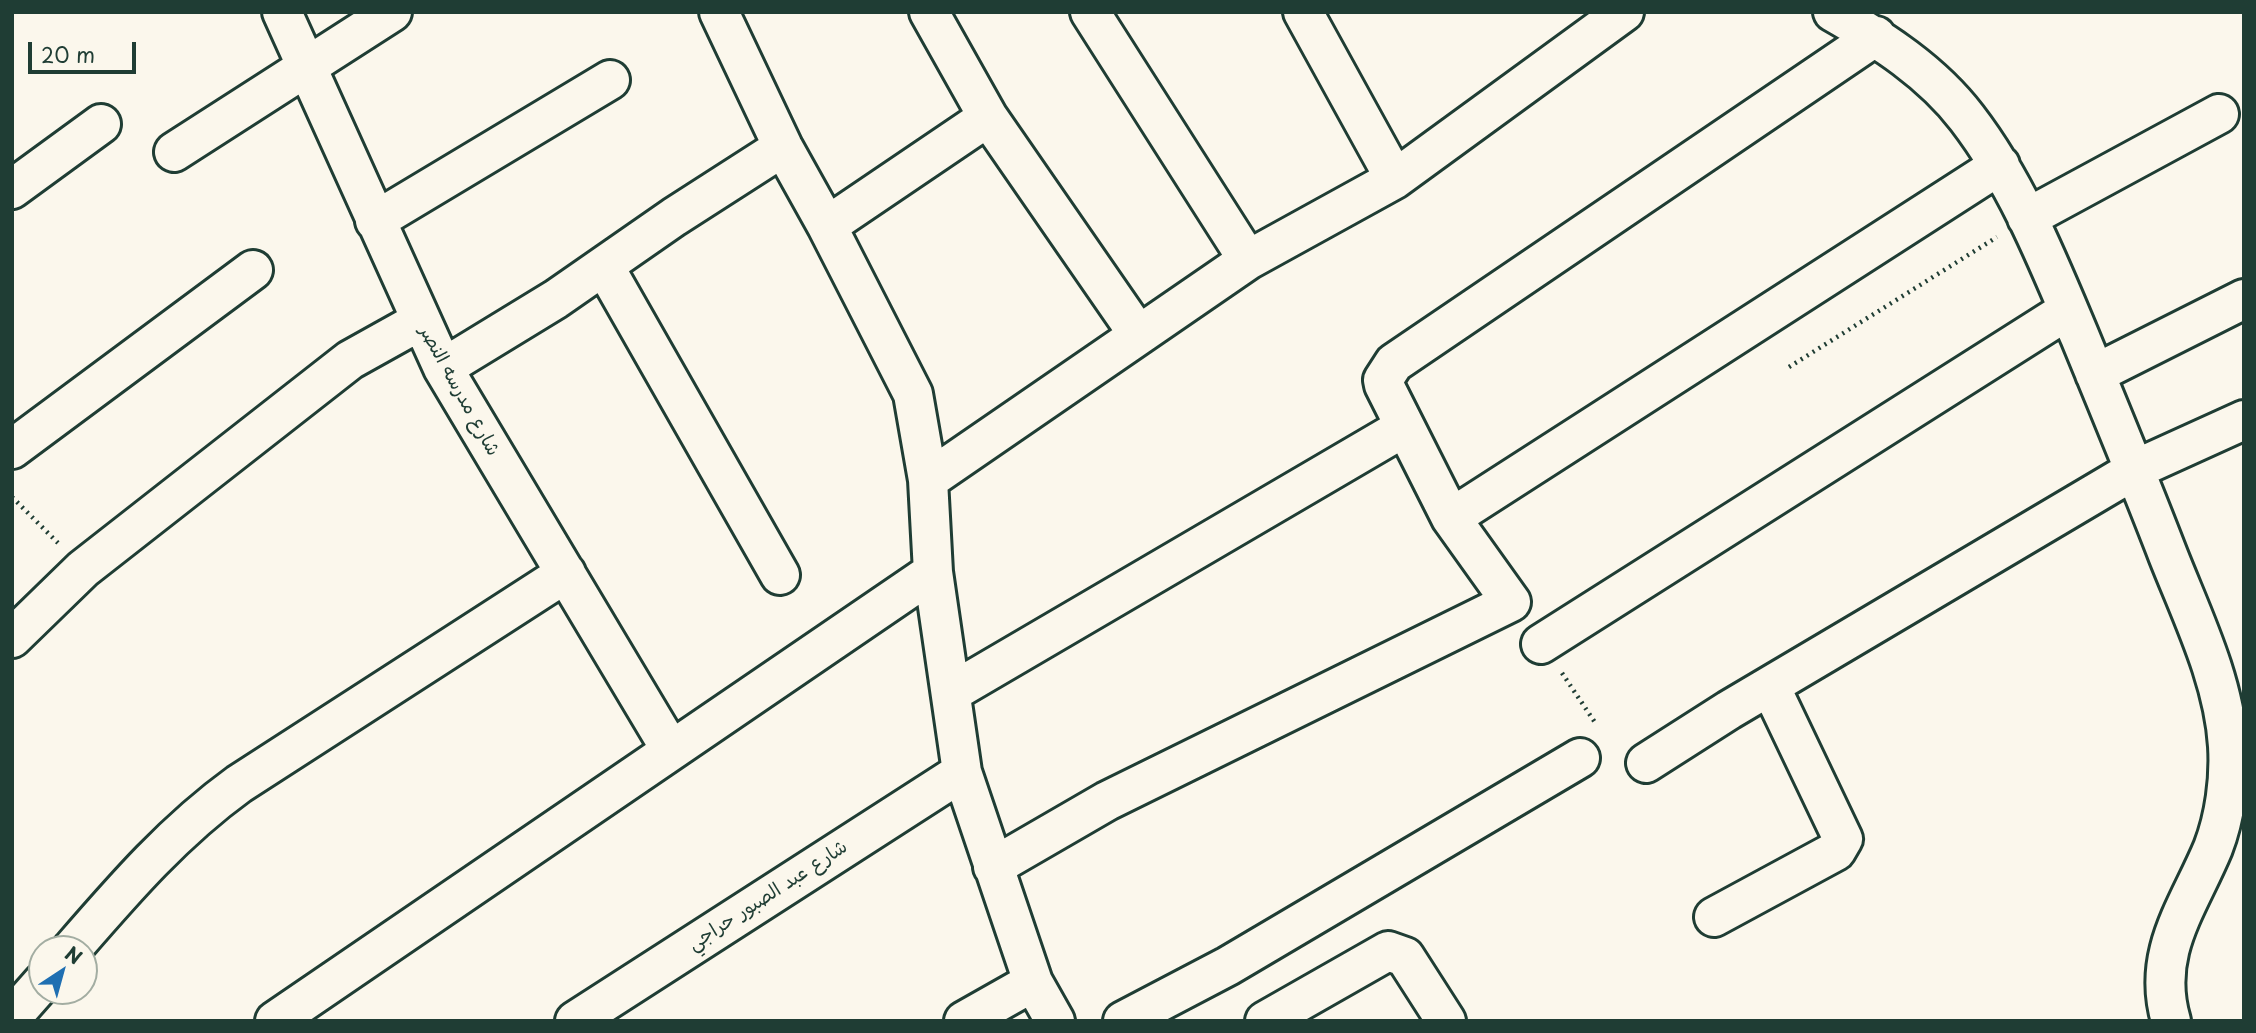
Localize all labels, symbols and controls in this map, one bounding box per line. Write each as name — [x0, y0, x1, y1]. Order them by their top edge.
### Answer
scale bar — [32, 28, 140, 72]
text: 20 m — [41, 38, 95, 70]
street label: شارع مدرسه النصر — [414, 322, 504, 460]
street label: شارع عبد الصبور حراجي — [684, 836, 852, 956]
north arrow — [28, 935, 98, 1005]
text: N — [60, 939, 88, 970]

